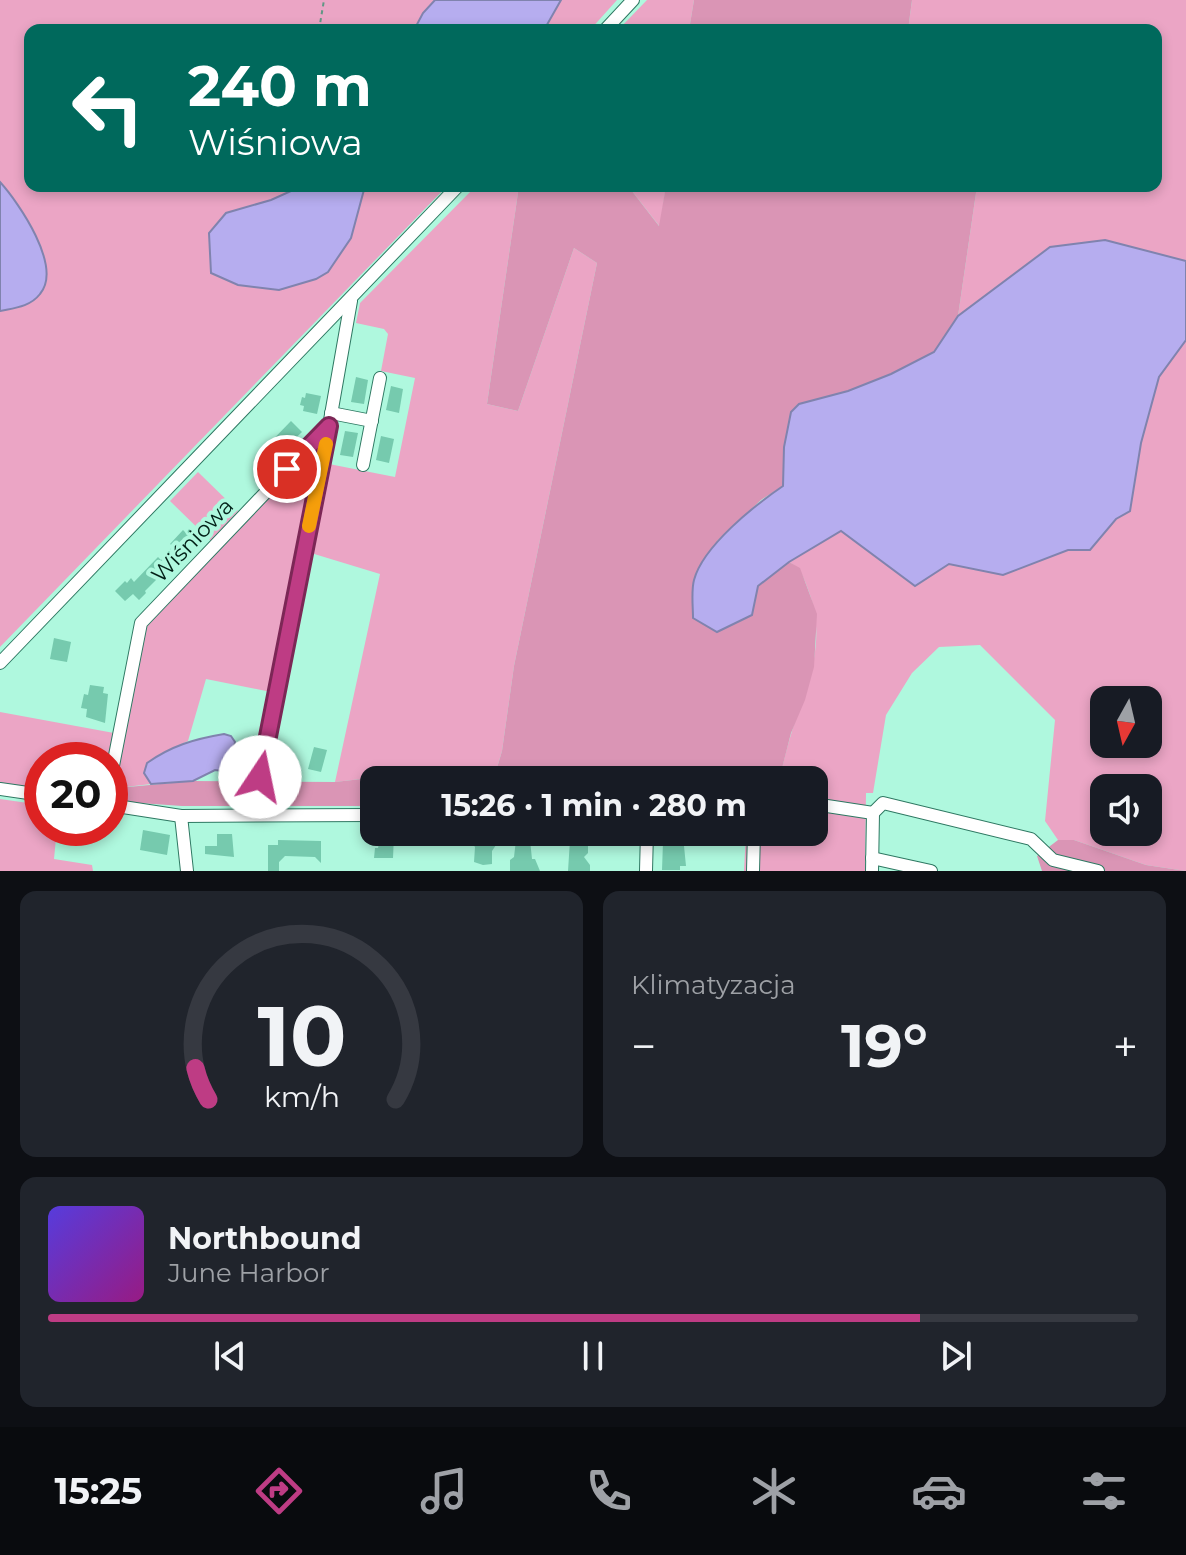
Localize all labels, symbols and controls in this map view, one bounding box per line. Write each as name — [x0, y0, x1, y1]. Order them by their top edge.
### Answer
text: 240 m — [188, 52, 372, 120]
icon: left — [56, 56, 160, 160]
text: Wiśniowa — [188, 120, 363, 164]
pin — [253, 435, 321, 503]
icon: arrive — [265, 447, 309, 491]
street label: Wiśniowa — [146, 493, 239, 588]
north arrow — [1090, 686, 1162, 758]
map controls — [1090, 686, 1162, 846]
position arrow — [218, 735, 302, 819]
speed limit sign: 20 — [24, 742, 128, 846]
button: sound — [1090, 774, 1162, 846]
text: 15:26 · 1 min · 280 m — [441, 787, 747, 824]
text: Klimatyzacja — [631, 969, 796, 1001]
text: 10 — [257, 985, 346, 1087]
text: 19° — [841, 1009, 928, 1082]
text: − — [631, 1019, 656, 1073]
text: + — [1113, 1019, 1138, 1073]
text: km/h — [263, 1079, 340, 1114]
text: Northbound — [168, 1220, 362, 1257]
text: June Harbor — [168, 1257, 330, 1289]
icon: previous — [208, 1334, 252, 1378]
icon: pause — [571, 1334, 615, 1378]
icon: next — [934, 1334, 978, 1378]
icon: directions — [251, 1463, 307, 1519]
icon: music — [416, 1463, 472, 1519]
icon: phone — [581, 1463, 637, 1519]
icon: climate — [746, 1463, 802, 1519]
icon: car — [911, 1463, 967, 1519]
icon: filters — [1076, 1463, 1132, 1519]
text: 15:25 — [54, 1469, 142, 1513]

